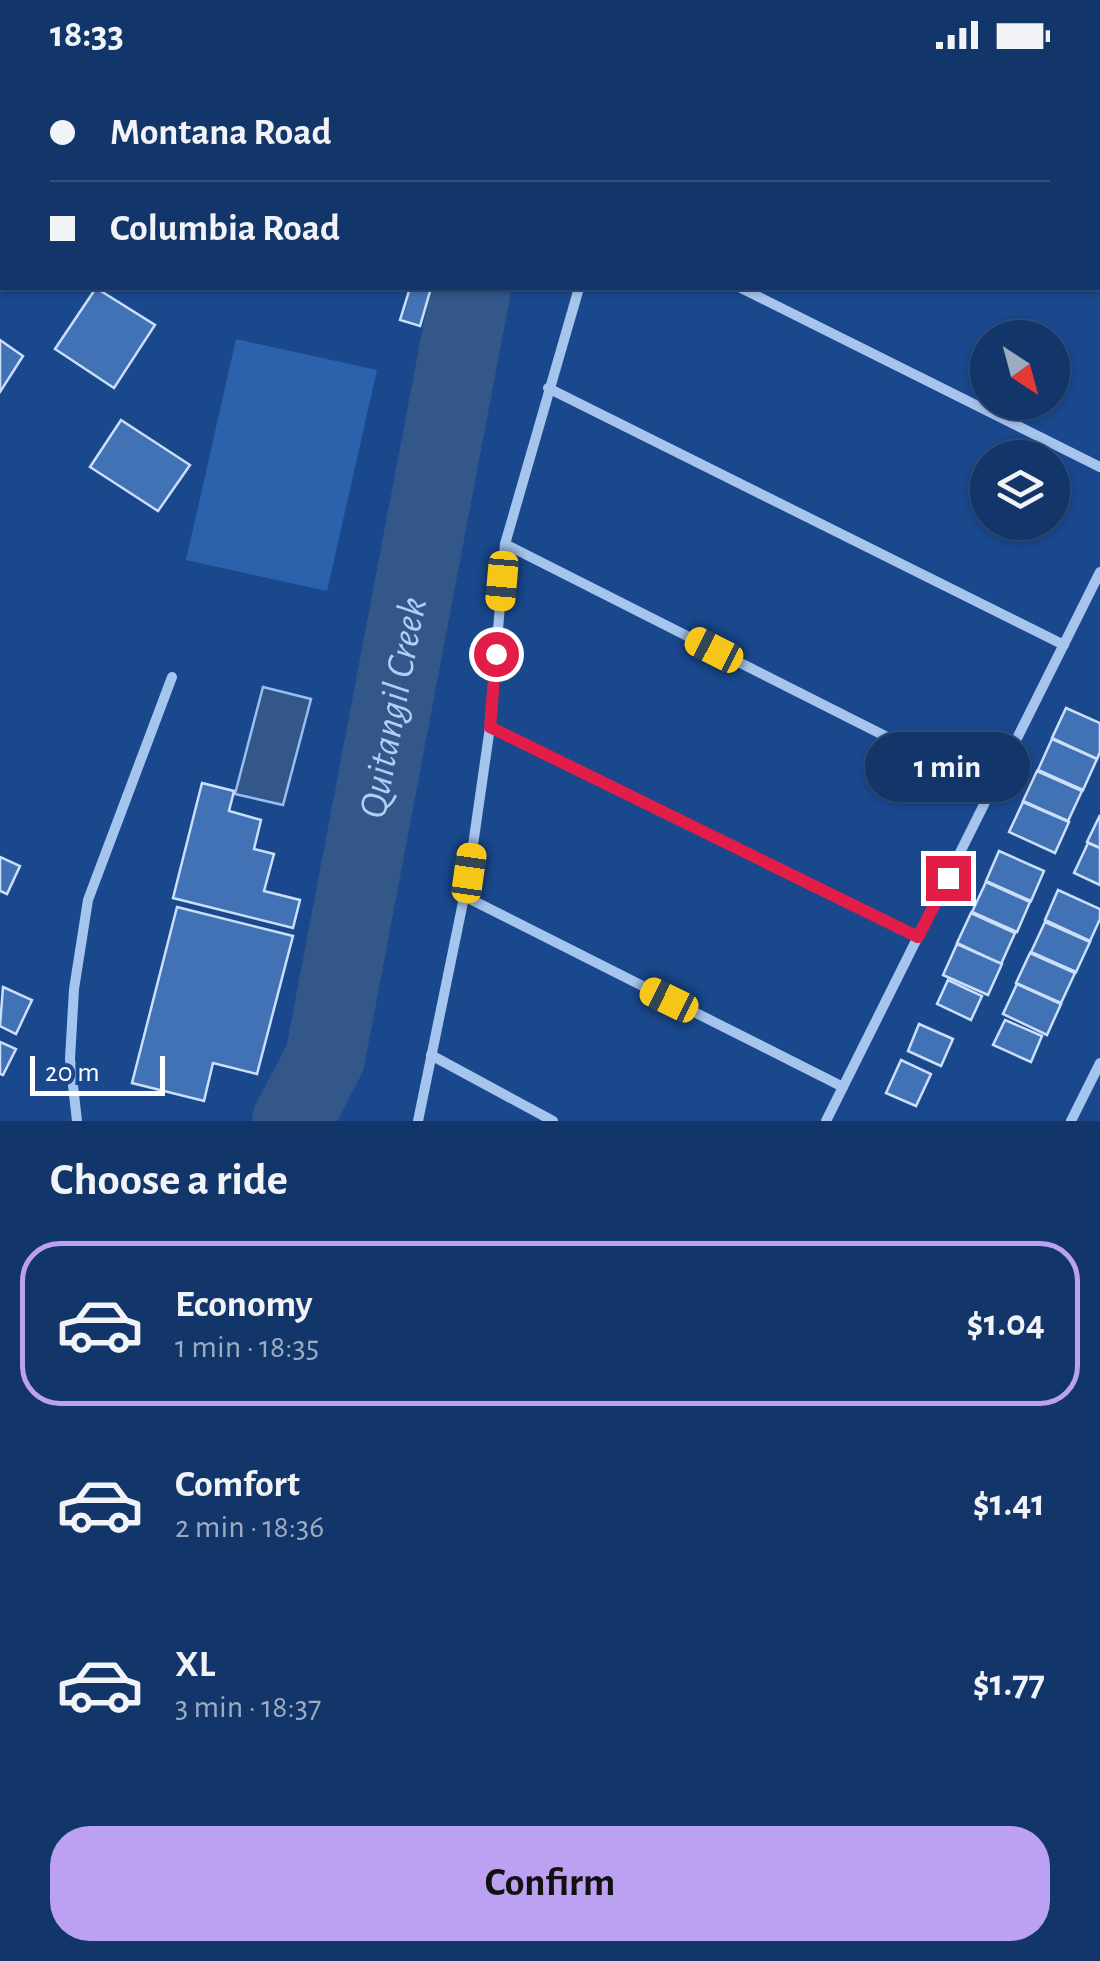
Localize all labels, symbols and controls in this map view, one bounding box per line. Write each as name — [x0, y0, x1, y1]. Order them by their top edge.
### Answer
text: 18:33 — [50, 16, 124, 54]
text: Montana Road — [110, 114, 332, 152]
text: Columbia Road — [110, 210, 340, 248]
north arrow — [970, 320, 1070, 420]
map controls — [970, 320, 1070, 540]
button: layers — [970, 440, 1070, 540]
car — [484, 550, 520, 612]
water label: Quitangil Creek — [353, 594, 434, 821]
car — [680, 623, 748, 677]
route start — [474, 632, 519, 677]
callout: 1 min — [866, 733, 1030, 803]
text: 1 min — [914, 751, 981, 783]
car — [450, 841, 488, 905]
route end — [926, 856, 971, 901]
car — [635, 973, 703, 1027]
scale bar — [30, 1051, 165, 1096]
text: 20 m — [45, 1059, 100, 1087]
text: Choose a ride — [50, 1158, 288, 1203]
icon: car — [55, 1279, 145, 1369]
text: Economy — [175, 1286, 313, 1324]
text: $1.04 — [967, 1305, 1045, 1343]
text: 1 min · 18:35 — [175, 1331, 319, 1363]
icon: car — [55, 1459, 145, 1549]
text: Comfort — [175, 1466, 300, 1504]
text: $1.41 — [973, 1485, 1045, 1523]
text: 2 min · 18:36 — [175, 1511, 324, 1543]
icon: car — [55, 1639, 145, 1729]
text: XL — [175, 1646, 215, 1684]
text: $1.77 — [973, 1665, 1045, 1703]
text: 3 min · 18:37 — [175, 1691, 321, 1723]
button: Confirm — [50, 1826, 1050, 1941]

